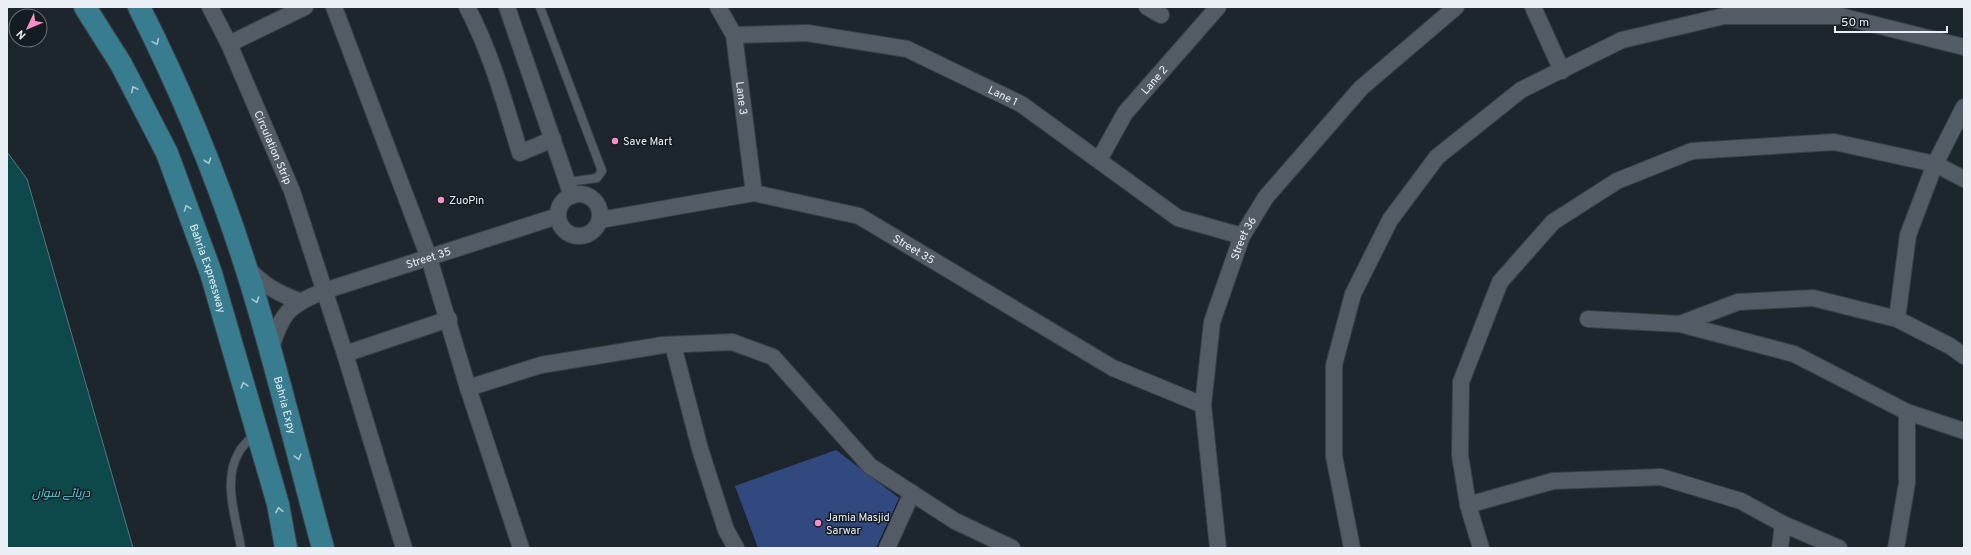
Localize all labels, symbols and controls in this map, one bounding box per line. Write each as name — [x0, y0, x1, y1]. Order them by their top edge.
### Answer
north arrow — [8, 8, 48, 48]
scale bar — [1835, 8, 1947, 34]
text: 50 m — [1841, 15, 1869, 31]
text: N — [14, 27, 29, 42]
one-way arrow — [151, 38, 159, 46]
street label: Lane 2 — [1139, 63, 1171, 98]
street label: Lane 3 — [732, 81, 750, 116]
street label: Lane 1 — [986, 83, 1020, 109]
one-way arrow — [131, 86, 139, 93]
street label: Circulation Strip — [250, 109, 294, 187]
place label: Save Mart — [623, 135, 672, 149]
marker: Save Mart — [610, 136, 620, 146]
one-way arrow — [203, 158, 212, 165]
place label: ZuoPin — [449, 194, 484, 208]
marker: ZuoPin — [436, 195, 446, 205]
one-way arrow — [183, 204, 191, 211]
street label: Street 36 — [1228, 214, 1260, 262]
street label: Bahria Expressway — [186, 222, 228, 315]
street label: Street 35 — [890, 232, 937, 268]
street label: Street 35 — [405, 245, 453, 272]
one-way arrow — [251, 297, 260, 304]
street label: Bahria Expy — [270, 375, 299, 436]
one-way arrow — [240, 381, 249, 388]
one-way arrow — [293, 453, 302, 460]
water label: دریائے سواں — [32, 486, 91, 502]
one-way arrow — [276, 506, 284, 513]
place label: Jamia Masjid Sarwar — [826, 511, 890, 538]
marker: Jamia Masjid Sarwar — [813, 518, 823, 528]

